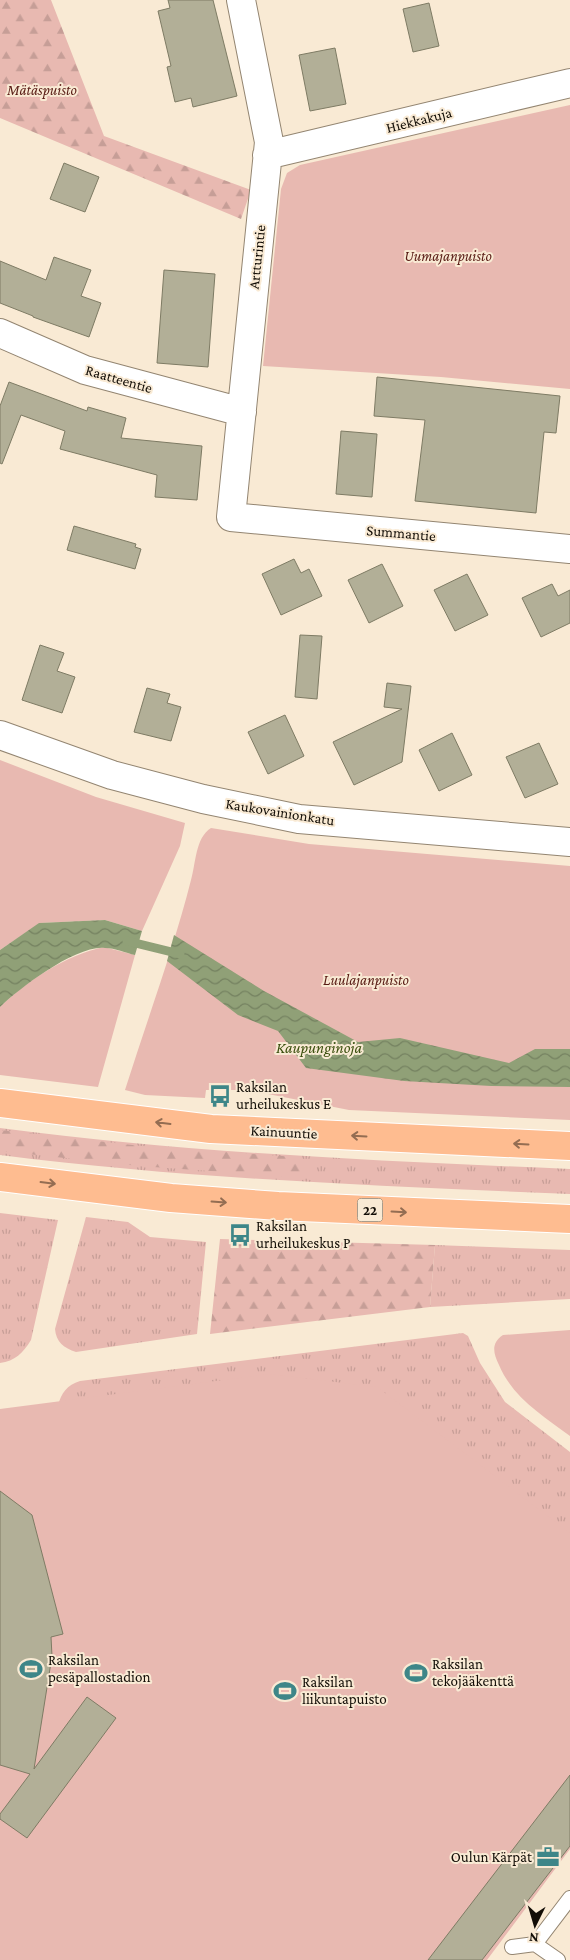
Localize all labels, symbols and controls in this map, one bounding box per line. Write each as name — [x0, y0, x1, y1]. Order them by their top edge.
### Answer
park label: Mätäspuisto — [6, 82, 77, 99]
street label: Hiekkakuja — [384, 104, 454, 137]
street label: Artturintie — [246, 224, 268, 290]
park label: Uumajanpuisto — [404, 248, 492, 265]
street label: Raatteentie — [84, 362, 155, 396]
street label: Summantie — [366, 522, 437, 544]
street label: Kaukovainionkatu — [224, 795, 336, 829]
park label: Luulajanpuisto — [323, 972, 409, 989]
water label: Kaupunginoja — [276, 1039, 363, 1057]
place label: Raksilan urheilukeskus E — [236, 1079, 331, 1112]
bus stop icon: Raksilan urheilukeskus E — [207, 1083, 233, 1109]
one-way arrow — [155, 1118, 171, 1128]
street label: Kainuuntie — [250, 1122, 318, 1142]
one-way arrow — [351, 1131, 367, 1140]
one-way arrow — [514, 1139, 530, 1149]
one-way arrow — [40, 1178, 56, 1188]
one-way arrow — [211, 1197, 227, 1206]
road number: 22 — [358, 1198, 382, 1222]
one-way arrow — [391, 1207, 407, 1216]
place label: Raksilan urheilukeskus P — [256, 1218, 350, 1251]
bus stop icon: Raksilan urheilukeskus P — [227, 1222, 253, 1248]
place label: Raksilan pesäpallostadion — [48, 1652, 150, 1686]
sports icon: Raksilan pesäpallostadion — [18, 1656, 44, 1682]
place label: Raksilan tekojääkenttä — [432, 1656, 514, 1690]
sports icon: Raksilan tekojääkenttä — [403, 1660, 429, 1686]
place label: Raksilan liikuntapuisto — [302, 1674, 387, 1708]
sports icon: Raksilan liikuntapuisto — [272, 1678, 298, 1704]
office icon: Oulun Kärpät — [535, 1844, 561, 1870]
place label: Oulun Kärpät — [451, 1849, 533, 1866]
north arrow — [510, 1900, 560, 1950]
text: N — [528, 1930, 539, 1946]

